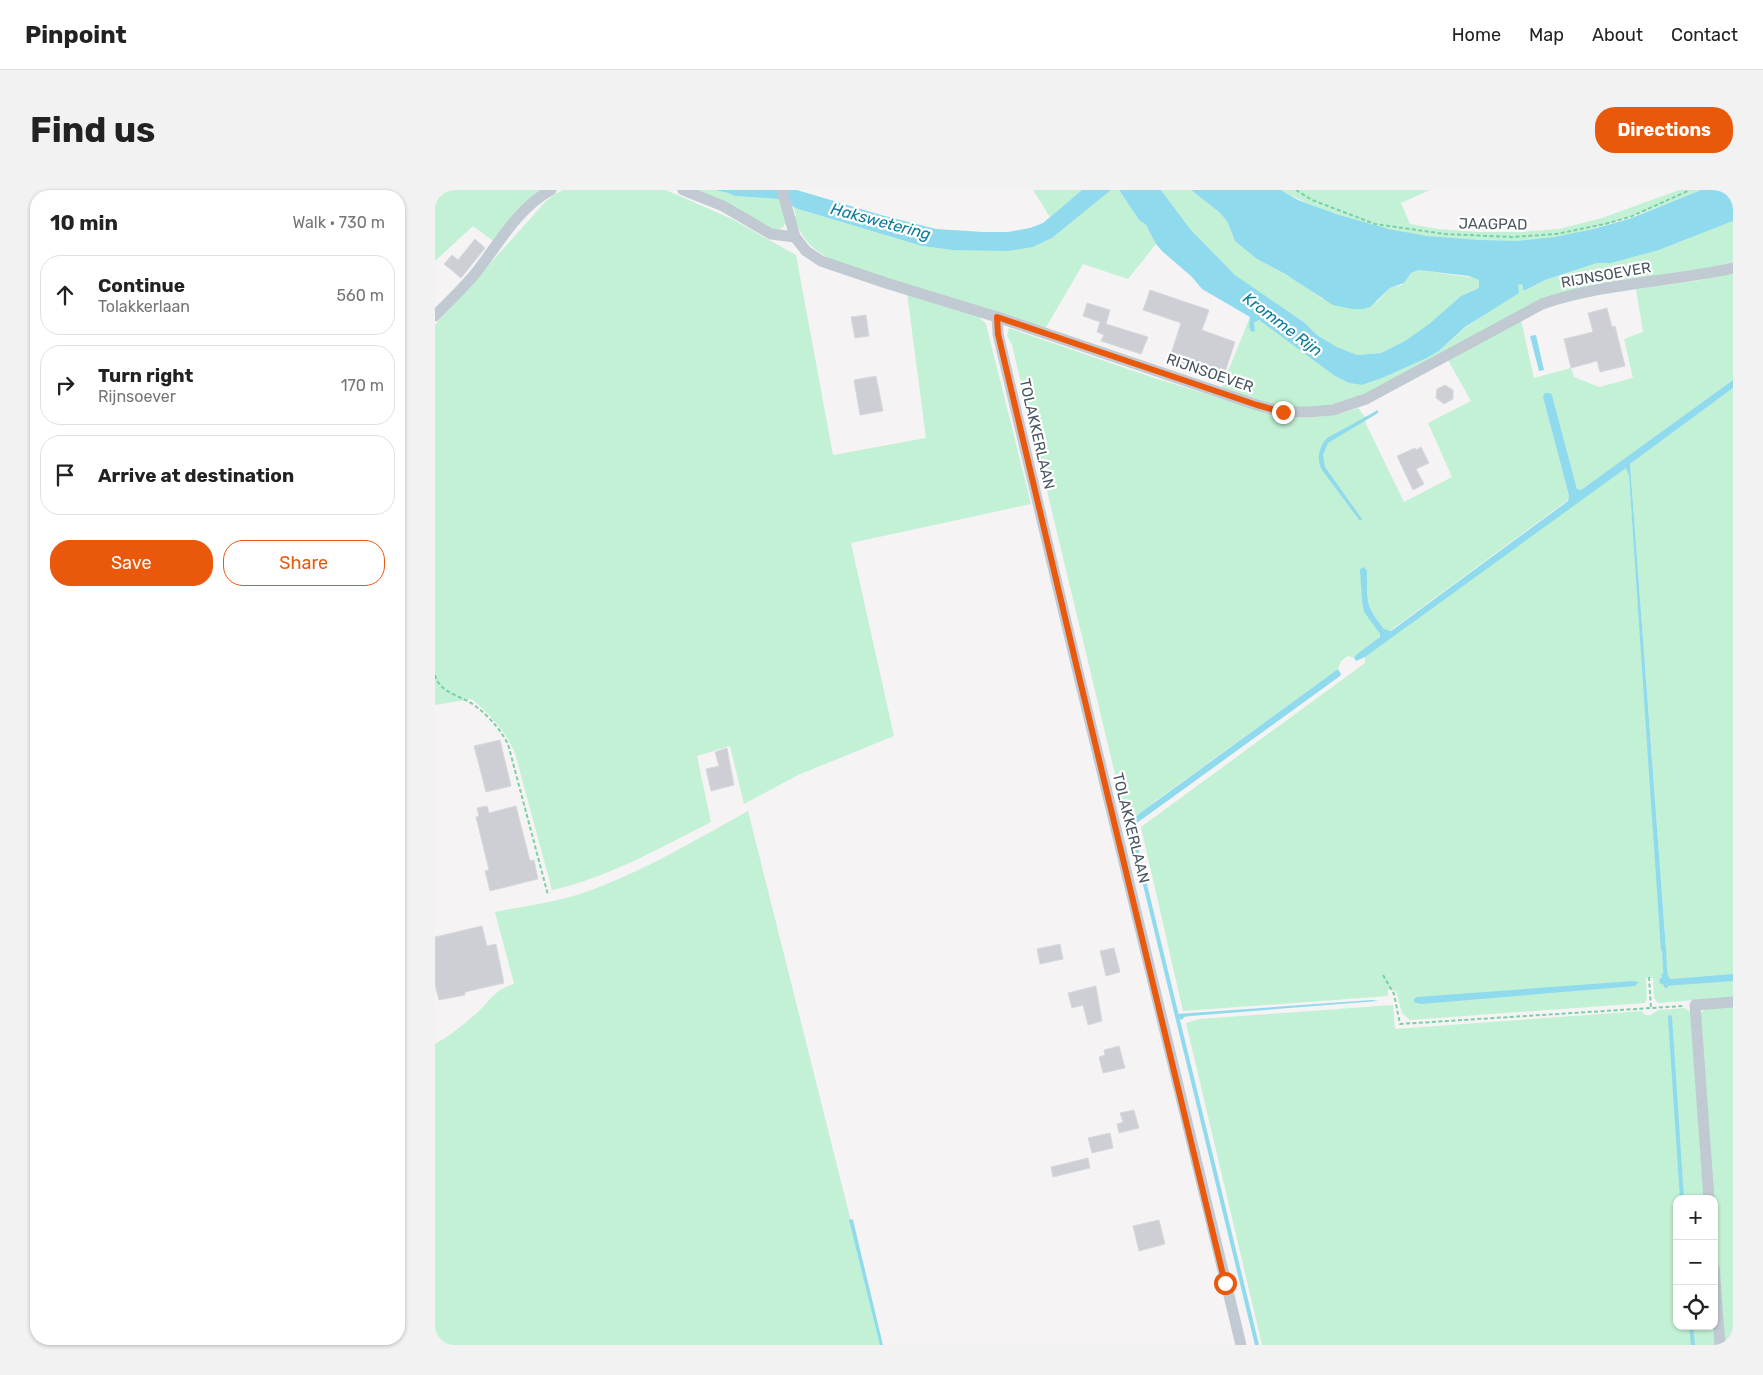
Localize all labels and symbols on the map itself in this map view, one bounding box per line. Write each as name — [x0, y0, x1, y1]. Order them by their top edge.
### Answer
water label: Hakswetering — [829, 199, 933, 244]
street label: JAAGPAD — [1458, 214, 1528, 234]
street label: RIJNSOEVER — [1560, 258, 1653, 292]
water label: Kromme Rijn — [1239, 288, 1326, 360]
street label: RIJNSOEVER — [1164, 350, 1256, 396]
street label: TOLAKKERLAAN — [1016, 377, 1058, 491]
route end — [1272, 401, 1295, 424]
street label: TOLAKKERLAAN — [1109, 771, 1153, 885]
route start — [1214, 1272, 1237, 1295]

